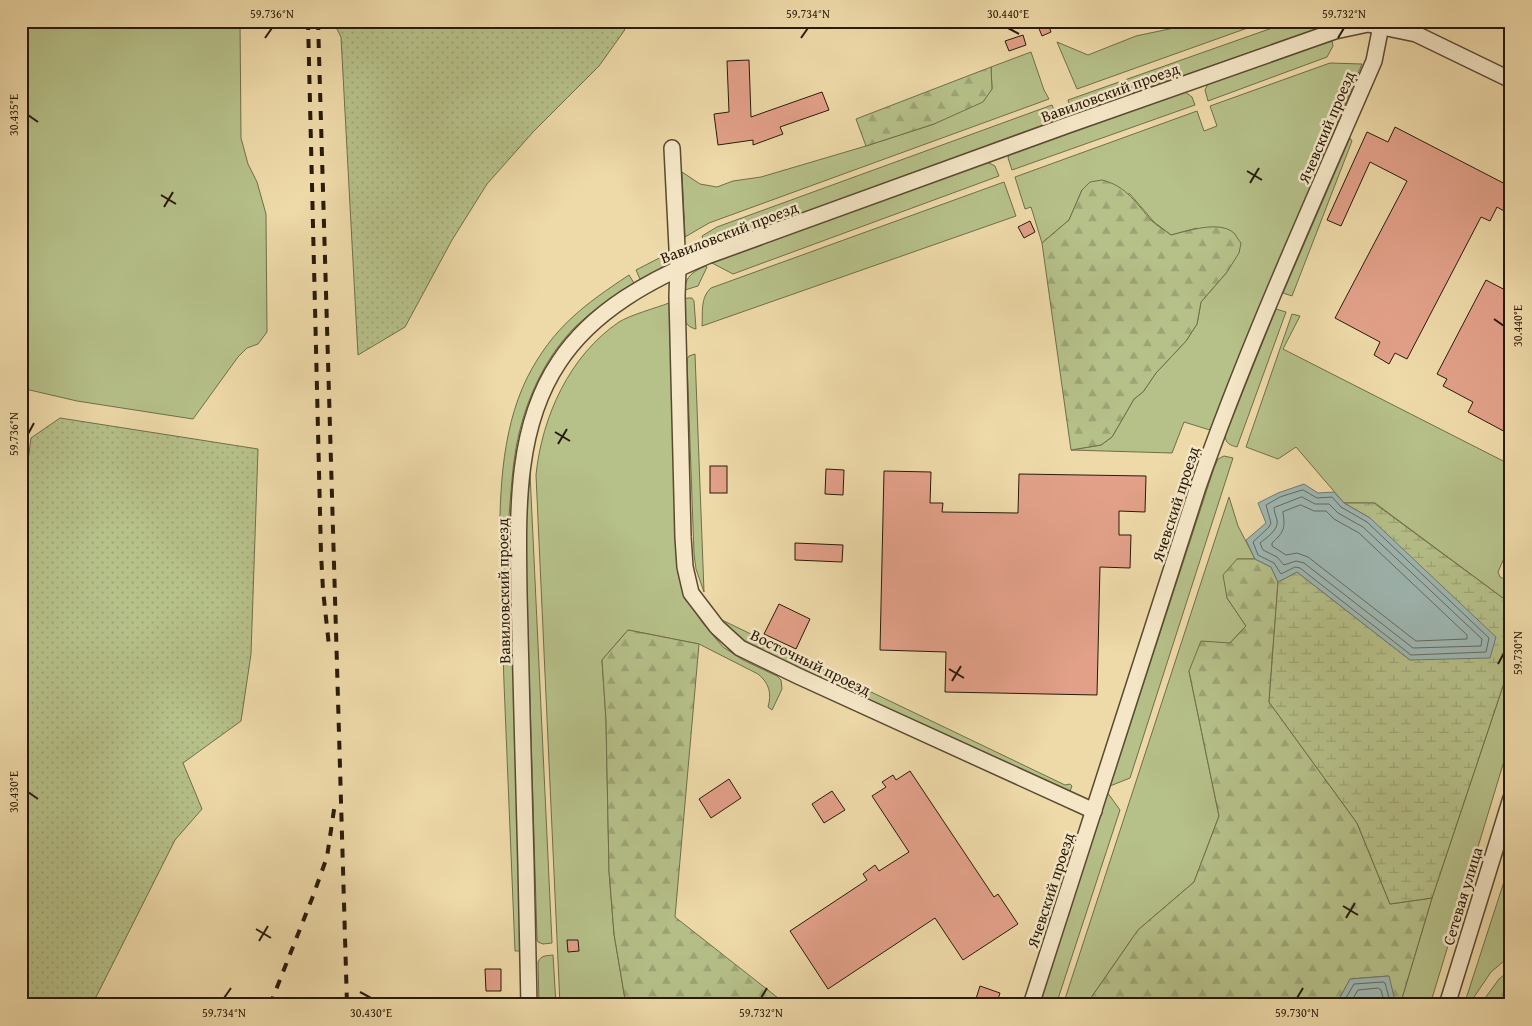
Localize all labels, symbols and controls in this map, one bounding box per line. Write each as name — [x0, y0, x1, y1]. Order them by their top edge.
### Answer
text: 59.736°N — [250, 5, 294, 22]
text: 59.734°N — [786, 5, 830, 22]
text: 30.440°E — [987, 5, 1029, 22]
text: 59.732°N — [1322, 5, 1366, 22]
street label: Вавиловский проезд — [1037, 56, 1183, 128]
street label: Ячевский проезд — [1291, 67, 1361, 188]
text: 30.435°E — [5, 94, 22, 136]
street label: Вавиловский проезд — [657, 195, 802, 269]
text: 30.440°E — [1509, 305, 1526, 347]
text: 59.736°N — [5, 412, 22, 456]
street label: Ячевский проезд — [1145, 443, 1205, 566]
street label: Вавиловский проезд — [490, 518, 516, 664]
street label: Восточный проезд — [747, 622, 876, 702]
text: 59.730°N — [1509, 631, 1526, 675]
text: 30.430°E — [5, 771, 22, 813]
street label: Ячевский проезд — [1020, 829, 1080, 952]
street label: Сетевая улица — [1436, 844, 1488, 948]
text: 59.734°N — [202, 1004, 246, 1021]
text: 30.430°E — [350, 1004, 392, 1021]
text: 59.732°N — [739, 1004, 783, 1021]
text: 59.730°N — [1275, 1004, 1319, 1021]

